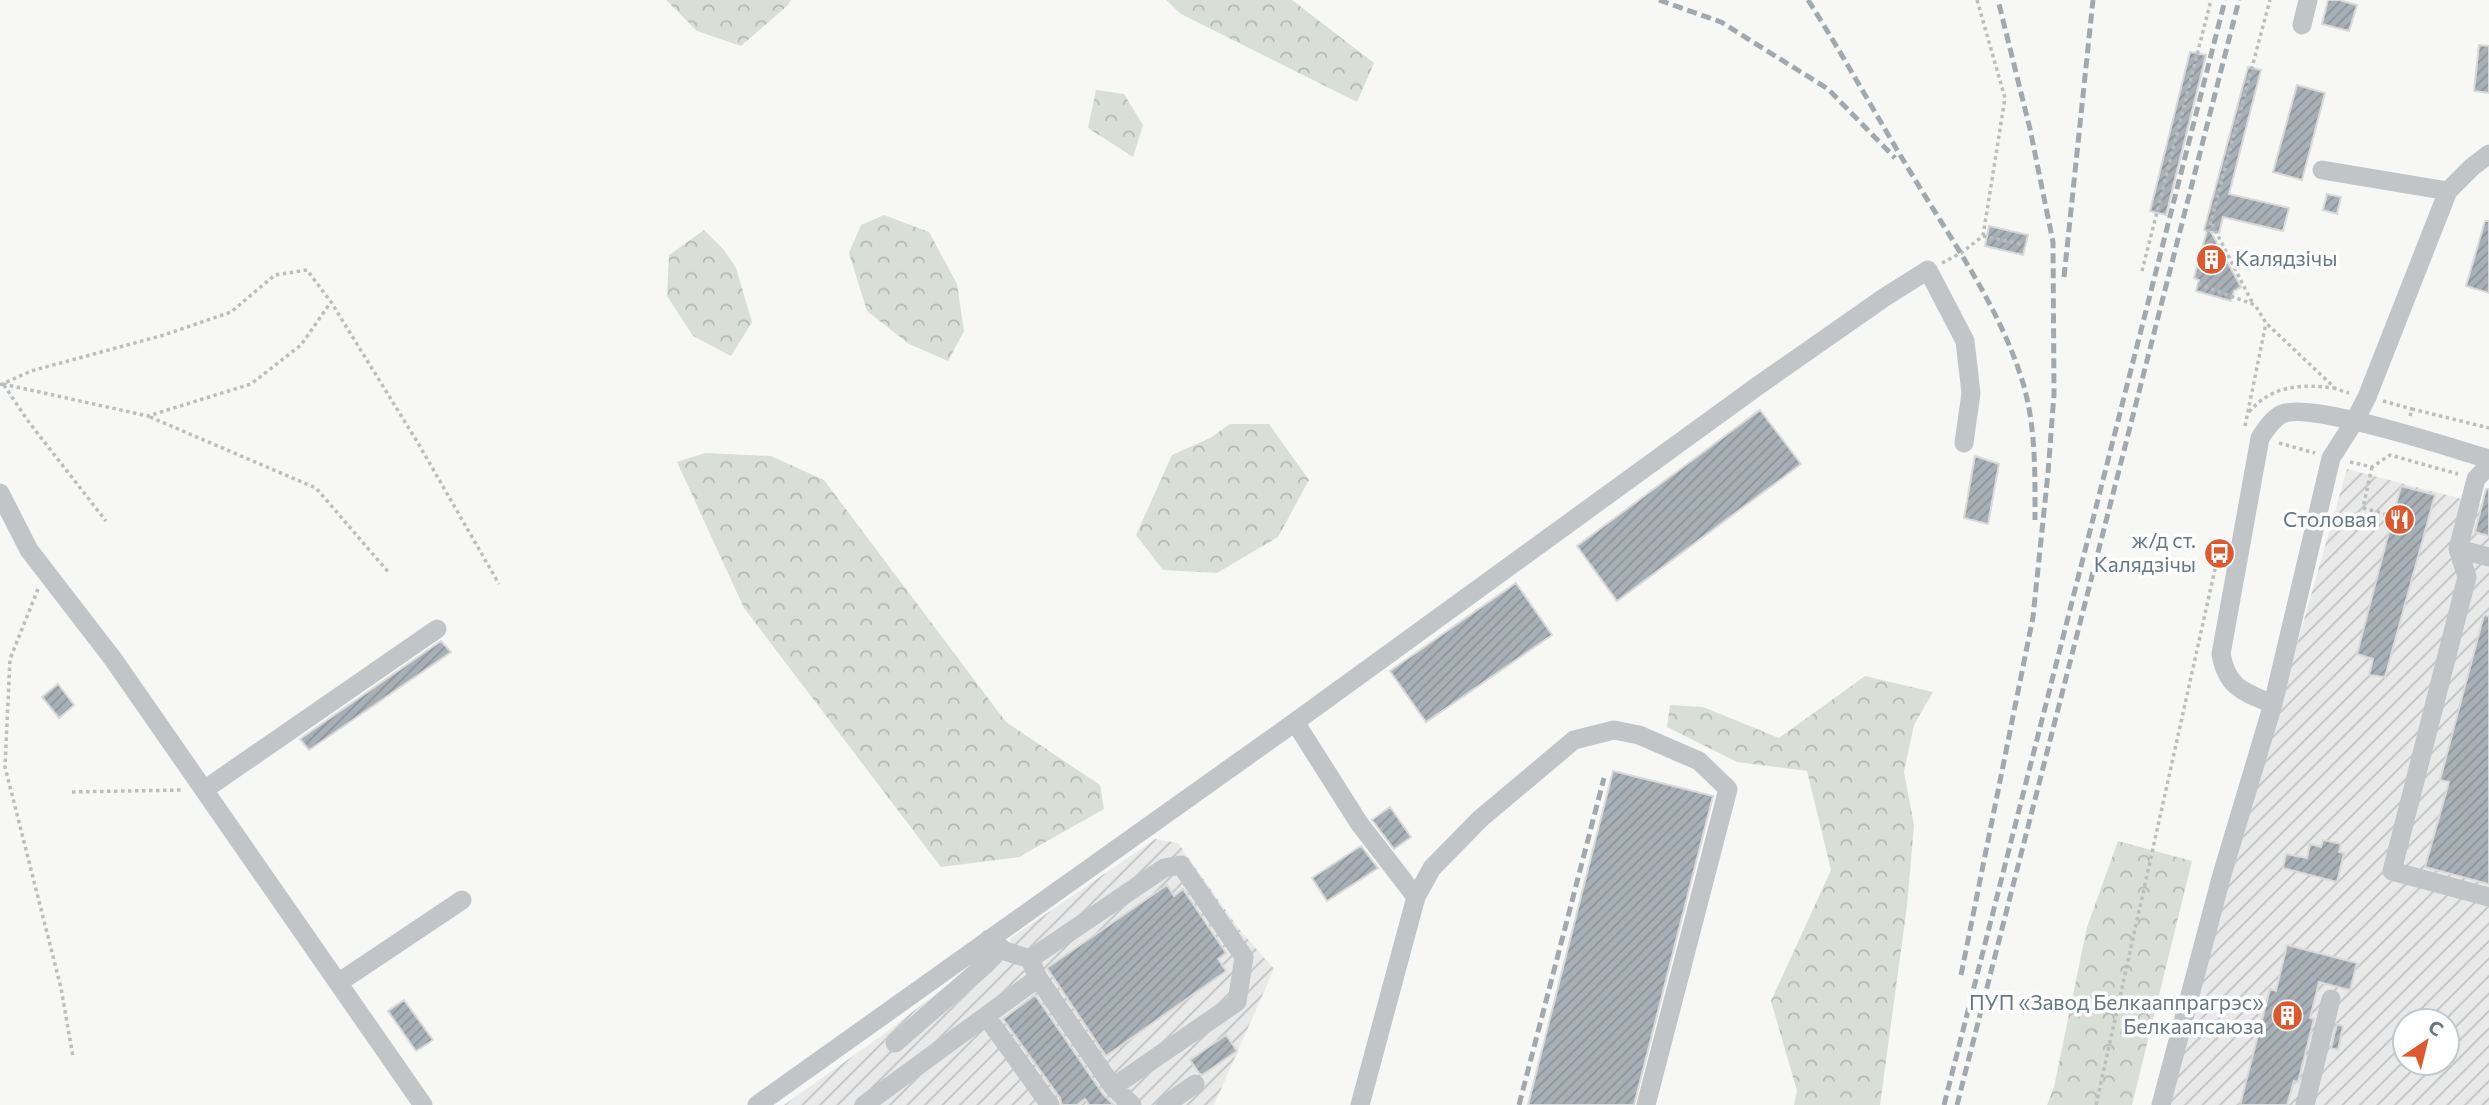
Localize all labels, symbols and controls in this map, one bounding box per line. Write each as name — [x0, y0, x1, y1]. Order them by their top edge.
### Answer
building icon: Калядзічы — [2195, 242, 2229, 276]
place label: Калядзічы — [2235, 245, 2337, 270]
restaurant icon: Столовая — [2383, 503, 2417, 537]
place label: Столовая — [2283, 506, 2377, 531]
place label: ж/д ст. Калядзічы — [2094, 527, 2196, 576]
bus stop icon: ж/д ст. Калядзічы — [2202, 536, 2236, 570]
place label: ПУП «Завод Белкааппрагрэс» Белкаапсаюза — [1969, 989, 2264, 1038]
building icon: ПУП «Завод Белкааппрагрэс» Белкаапсаюза — [2270, 998, 2304, 1032]
north arrow — [2391, 1007, 2461, 1077]
text: С — [2424, 1015, 2448, 1041]

